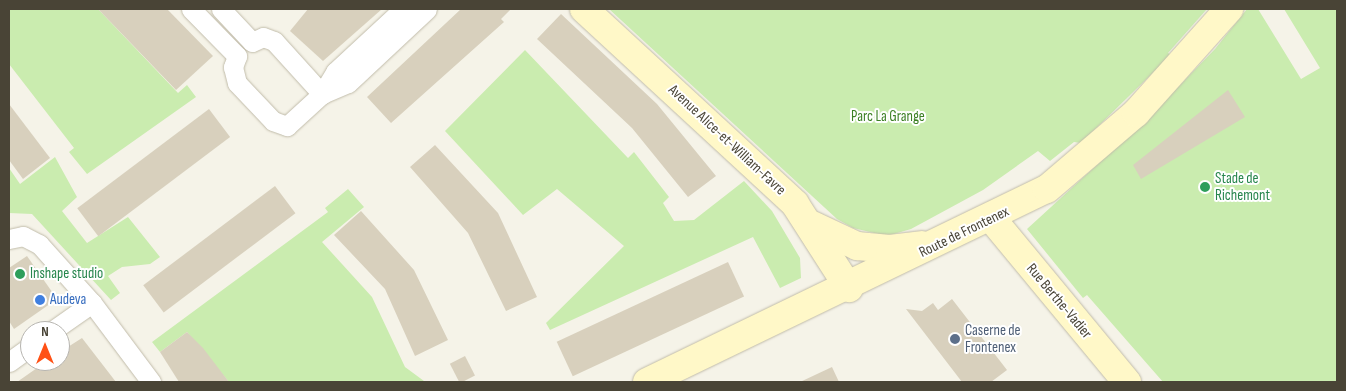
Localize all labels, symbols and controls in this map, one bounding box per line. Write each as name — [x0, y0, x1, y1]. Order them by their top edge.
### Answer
street label: Avenue Alice-et-William-Favre — [665, 81, 789, 199]
park label: Parc La Grange — [851, 108, 925, 126]
place label: Stade de Richemont — [1215, 169, 1270, 204]
marker: Stade de Richemont — [1199, 181, 1211, 193]
street label: Route de Frontenex — [916, 202, 1012, 262]
street label: Rue Berthe-Vadier — [1022, 260, 1096, 342]
place label: Inshape studio — [30, 265, 103, 283]
marker: Inshape studio — [14, 268, 26, 280]
place label: Audeva — [50, 291, 86, 309]
marker: Audeva — [34, 294, 46, 306]
north arrow — [20, 321, 70, 371]
place label: Caserne de Frontenex — [965, 321, 1021, 356]
text: N — [41, 323, 49, 340]
marker: Caserne de Frontenex — [949, 333, 961, 345]

